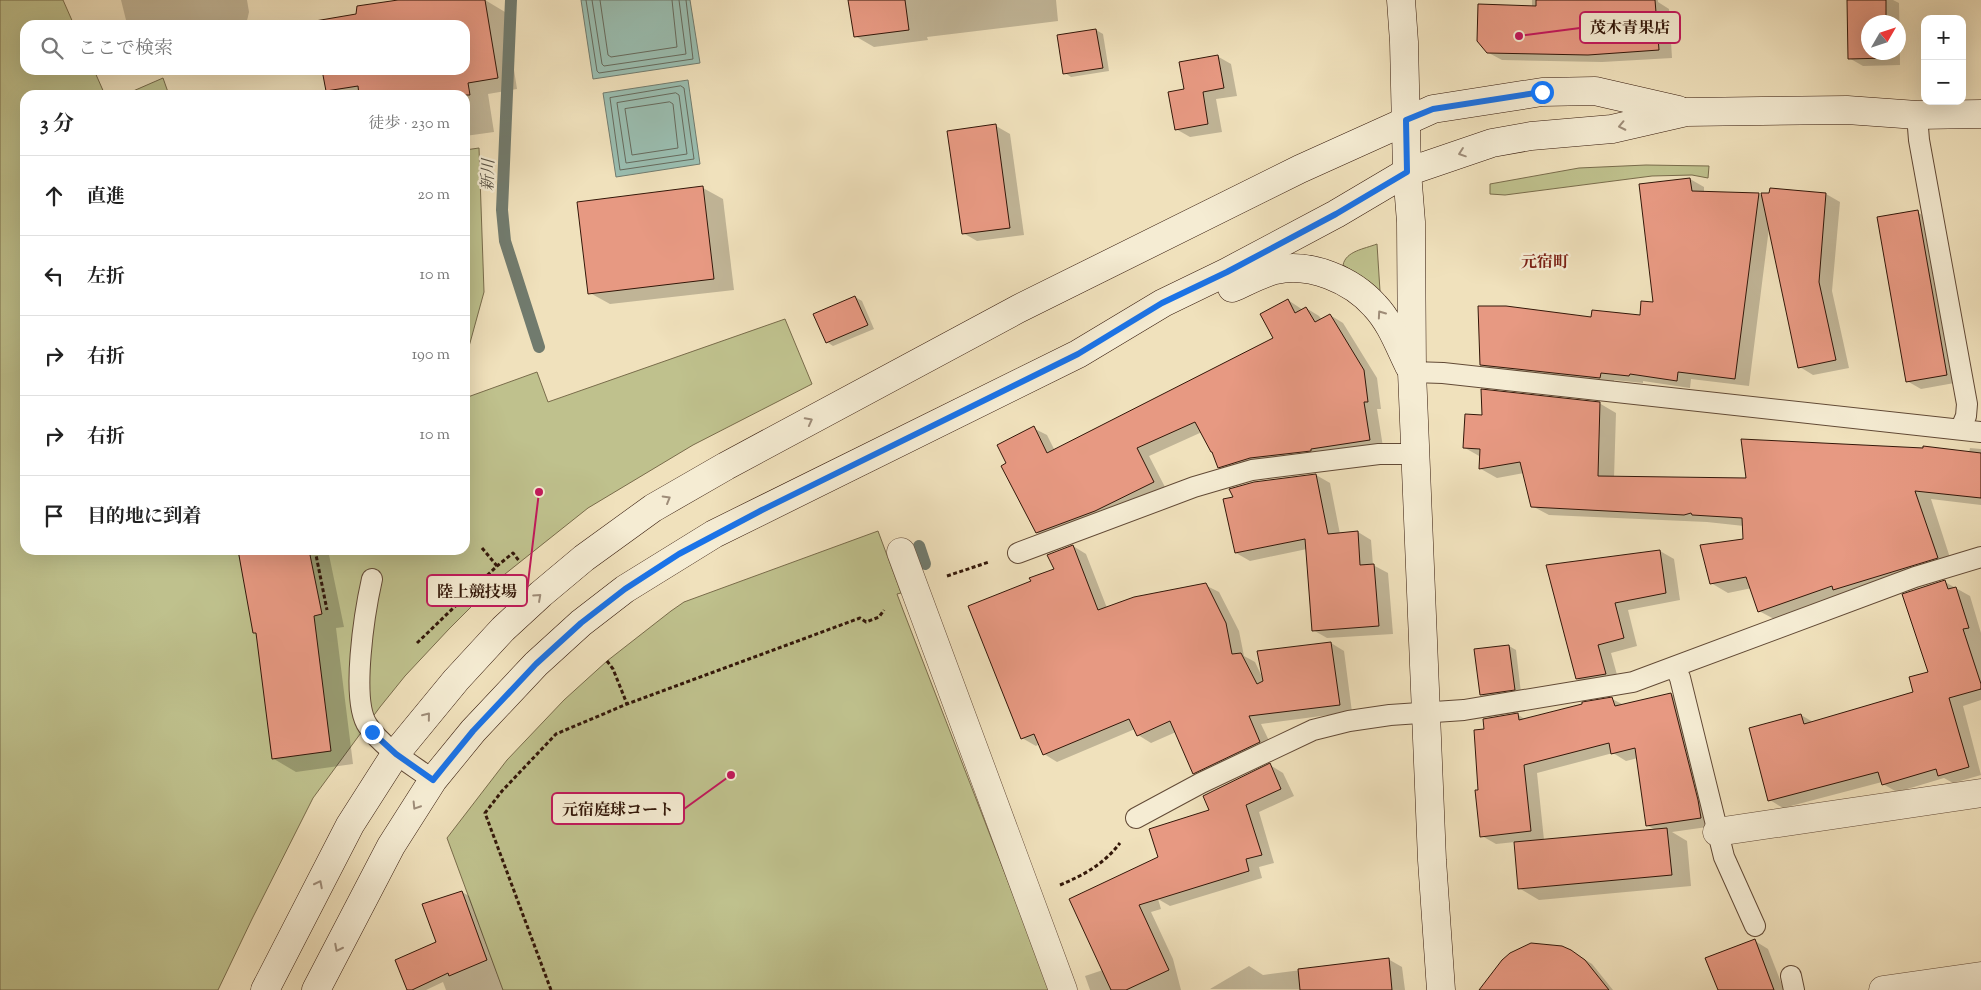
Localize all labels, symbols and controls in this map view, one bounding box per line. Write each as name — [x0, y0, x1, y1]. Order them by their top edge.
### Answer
callout: 茂木青果店 — [1580, 12, 1680, 43]
north arrow — [1861, 15, 1906, 60]
map controls — [1921, 15, 1966, 105]
button: + — [1921, 15, 1966, 60]
text: 茂木青果店 — [1590, 18, 1670, 41]
search box — [20, 20, 470, 75]
icon: search — [38, 34, 66, 62]
text: ここで検索 — [78, 36, 173, 63]
button: − — [1921, 60, 1966, 105]
route start — [1531, 81, 1554, 104]
text: 3 分 — [40, 110, 74, 140]
text: 徒歩 · 230 m — [368, 113, 450, 136]
one-way arrow — [1617, 121, 1626, 131]
one-way arrow — [1458, 147, 1467, 157]
water label: 新川 — [477, 157, 502, 191]
icon: ahead — [40, 182, 68, 210]
text: 直進 — [87, 184, 125, 211]
text: 20 m — [417, 184, 450, 207]
district label: 元宿町 — [1521, 252, 1569, 275]
icon: left — [40, 262, 68, 290]
text: 左折 — [87, 264, 125, 291]
text: 10 m — [420, 264, 450, 287]
one-way arrow — [1378, 310, 1387, 319]
icon: right — [40, 342, 68, 370]
text: 右折 — [87, 344, 125, 371]
text: 190 m — [412, 344, 450, 367]
one-way arrow — [804, 417, 813, 427]
icon: right — [40, 422, 68, 450]
text: 右折 — [87, 424, 125, 451]
text: 10 m — [420, 424, 450, 447]
one-way arrow — [662, 496, 671, 506]
icon: arrive — [40, 502, 68, 530]
text: 目的地に到着 — [87, 504, 201, 531]
callout: 陸上競技場 — [427, 575, 527, 606]
text: 陸上競技場 — [437, 582, 517, 605]
one-way arrow — [532, 594, 541, 603]
one-way arrow — [421, 712, 430, 721]
route end — [361, 721, 384, 744]
callout: 元宿庭球コート — [552, 793, 684, 824]
one-way arrow — [413, 800, 423, 809]
text: 元宿庭球コート — [562, 800, 674, 823]
one-way arrow — [313, 880, 323, 889]
one-way arrow — [334, 943, 344, 952]

